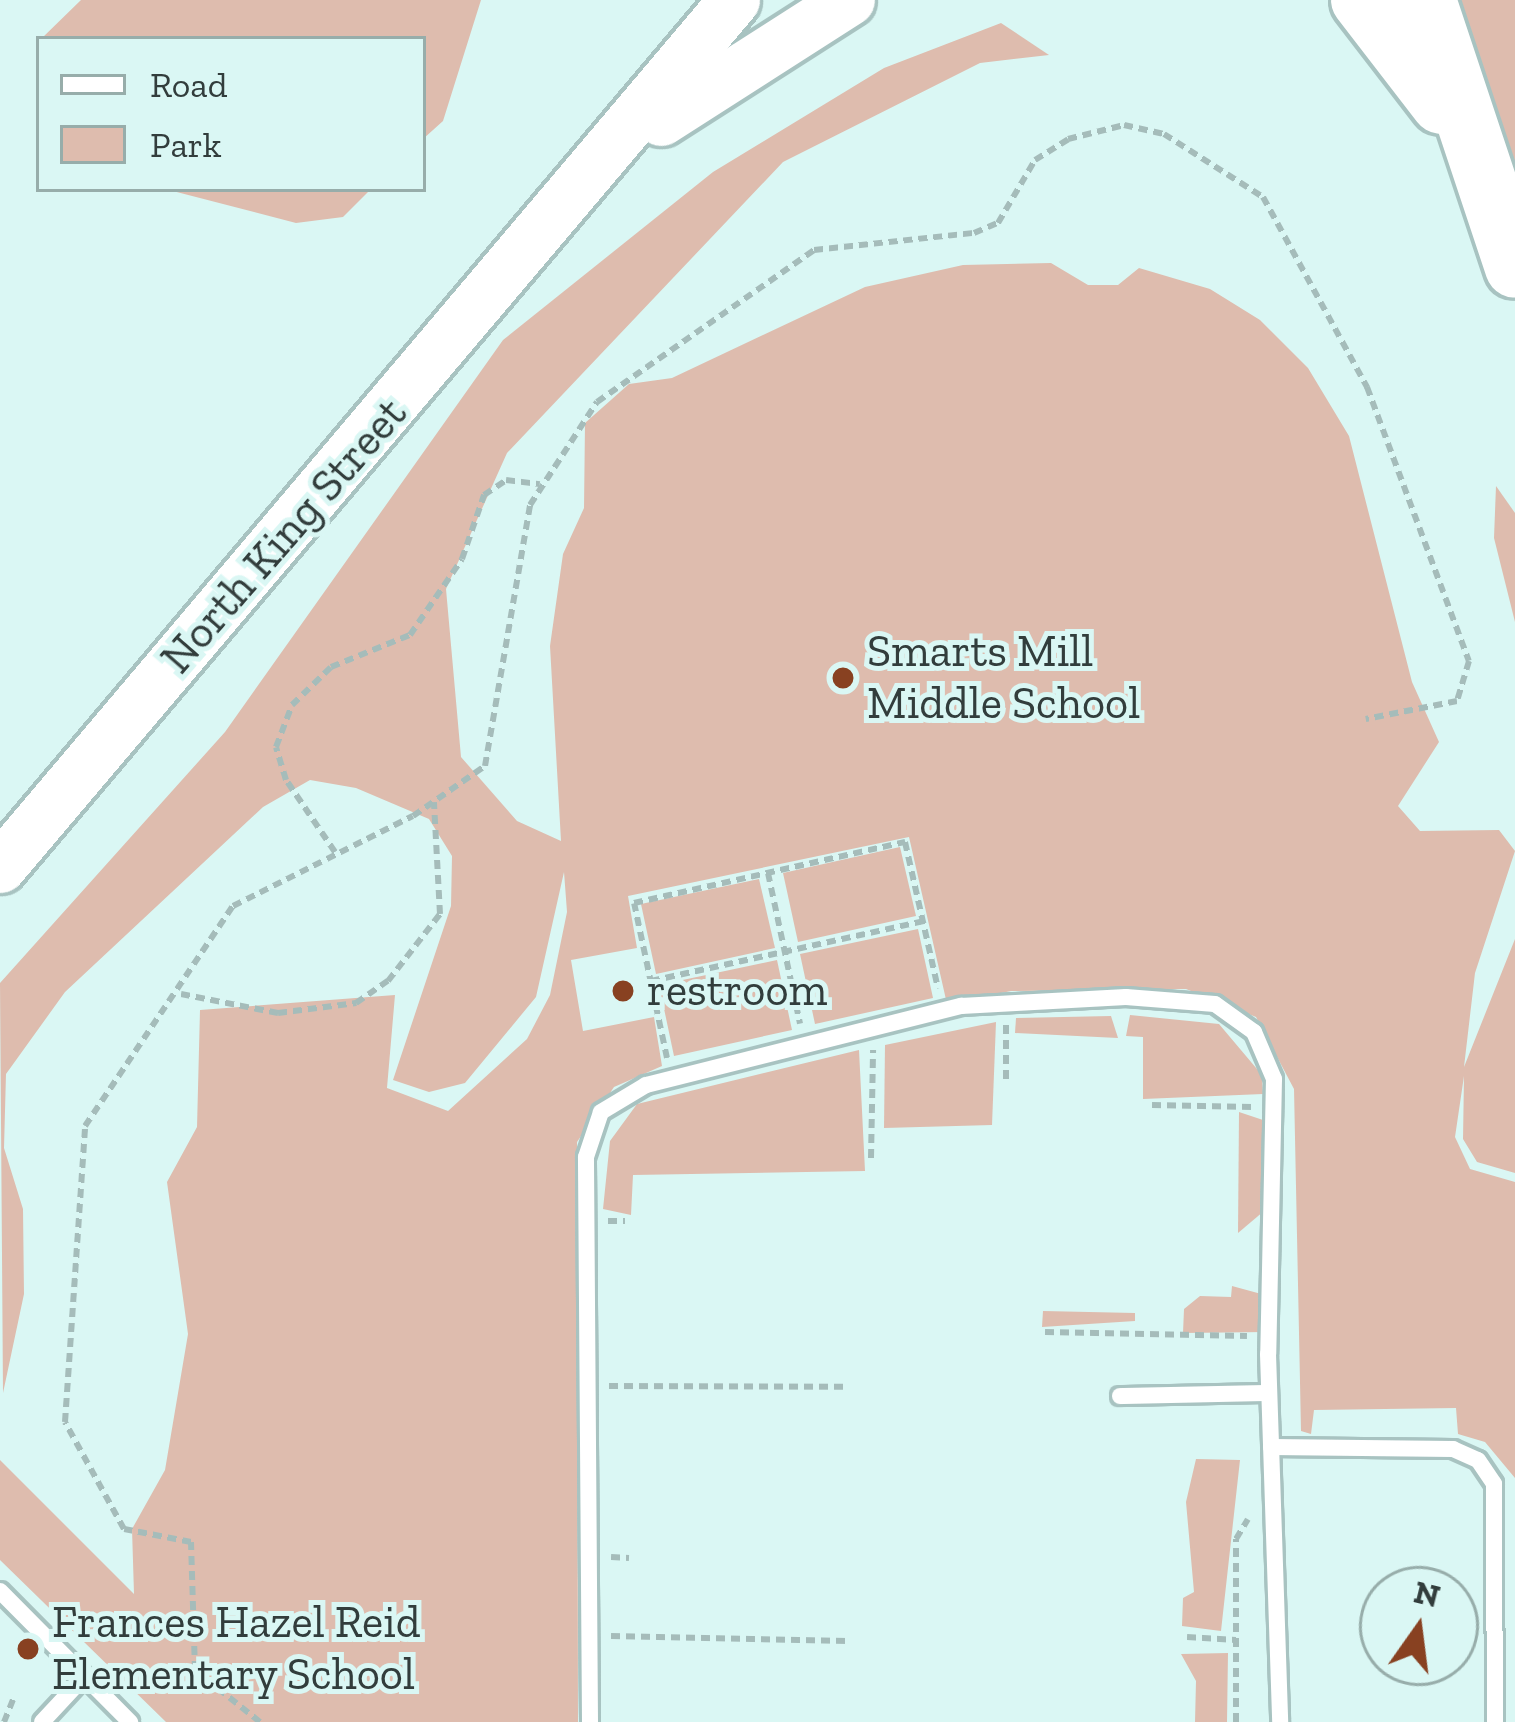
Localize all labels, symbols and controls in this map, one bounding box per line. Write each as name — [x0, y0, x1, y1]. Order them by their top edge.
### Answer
legend — [36, 36, 426, 192]
text: Road — [150, 63, 227, 106]
text: Park — [150, 123, 221, 166]
street label: North King Street — [150, 387, 418, 685]
place label: Smarts Mill Middle School — [867, 625, 1140, 731]
marker: Smarts Mill Middle School — [830, 665, 856, 691]
place label: restroom — [647, 964, 827, 1018]
marker: restroom — [610, 978, 636, 1004]
north arrow — [1359, 1566, 1479, 1686]
text: N — [1410, 1572, 1444, 1615]
place label: Frances Hazel Reid Elementary School — [52, 1596, 421, 1702]
marker: Frances Hazel Reid Elementary School — [15, 1636, 41, 1662]

